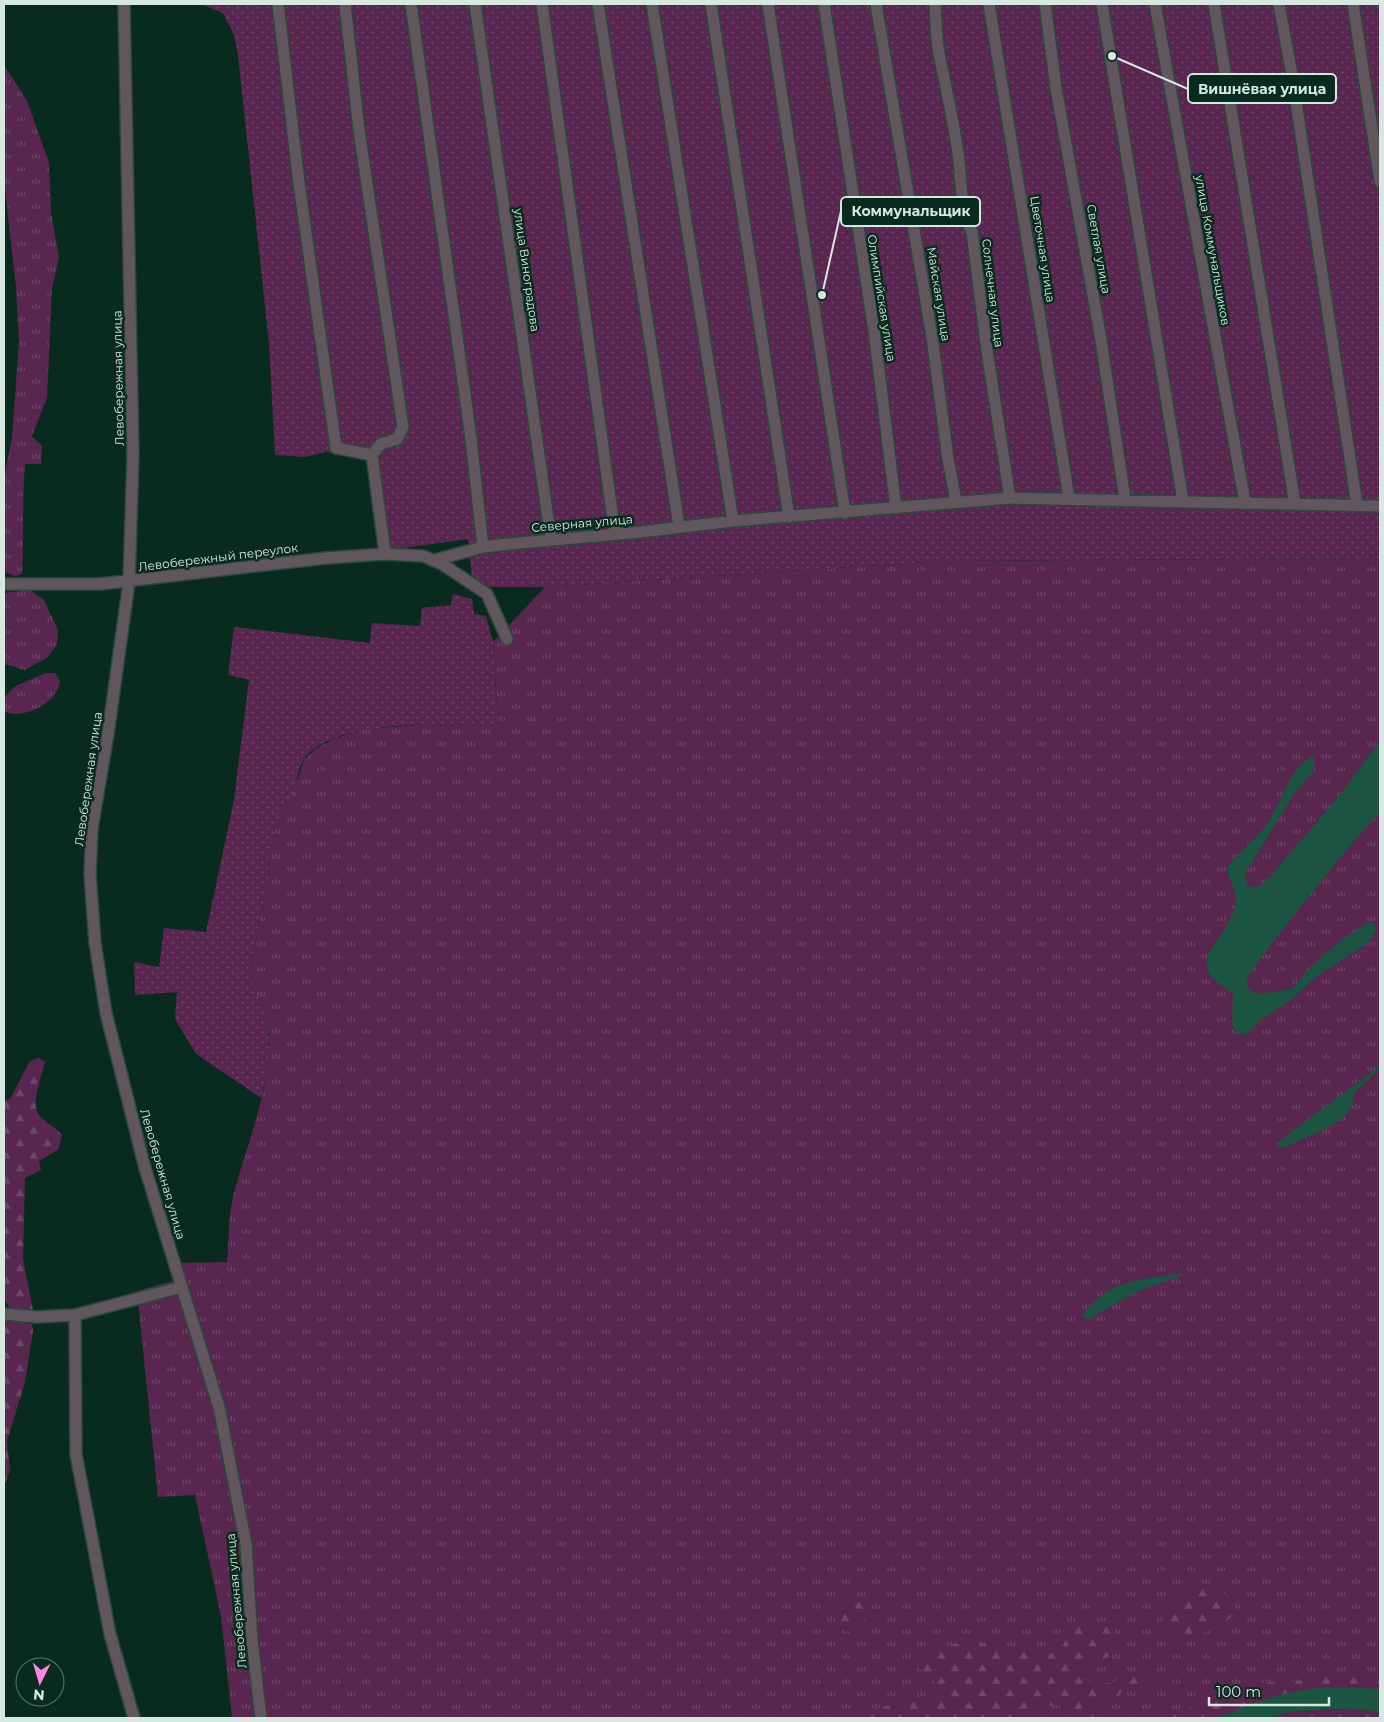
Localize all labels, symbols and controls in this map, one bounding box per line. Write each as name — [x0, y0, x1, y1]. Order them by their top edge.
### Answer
callout: Вишнёвая улица — [1188, 74, 1336, 103]
text: Вишнёвая улица — [1198, 80, 1326, 98]
street label: улица Коммунальщиков — [1192, 173, 1234, 326]
street label: Цветочная улица — [1027, 195, 1059, 303]
callout: Коммунальщик — [841, 197, 980, 226]
text: Коммунальщик — [852, 202, 970, 220]
street label: Светлая улица — [1084, 203, 1114, 295]
street label: улица Виноградова — [511, 206, 543, 333]
street label: Олимпийская улица — [865, 233, 899, 363]
street label: Солнечная улица — [979, 238, 1007, 348]
street label: Майская улица — [924, 246, 954, 342]
street label: Левобережная улица — [109, 310, 127, 446]
street label: Северная улица — [531, 511, 633, 535]
street label: Левобережный переулок — [137, 540, 299, 574]
street label: Левобережная улица — [71, 711, 105, 847]
street label: Левобережная улица — [137, 1107, 189, 1241]
street label: Левобережная улица — [223, 1533, 249, 1669]
north arrow — [15, 1657, 65, 1707]
scale bar — [1209, 1674, 1329, 1706]
text: 100 m — [1216, 1682, 1261, 1701]
text: N — [32, 1685, 45, 1704]

